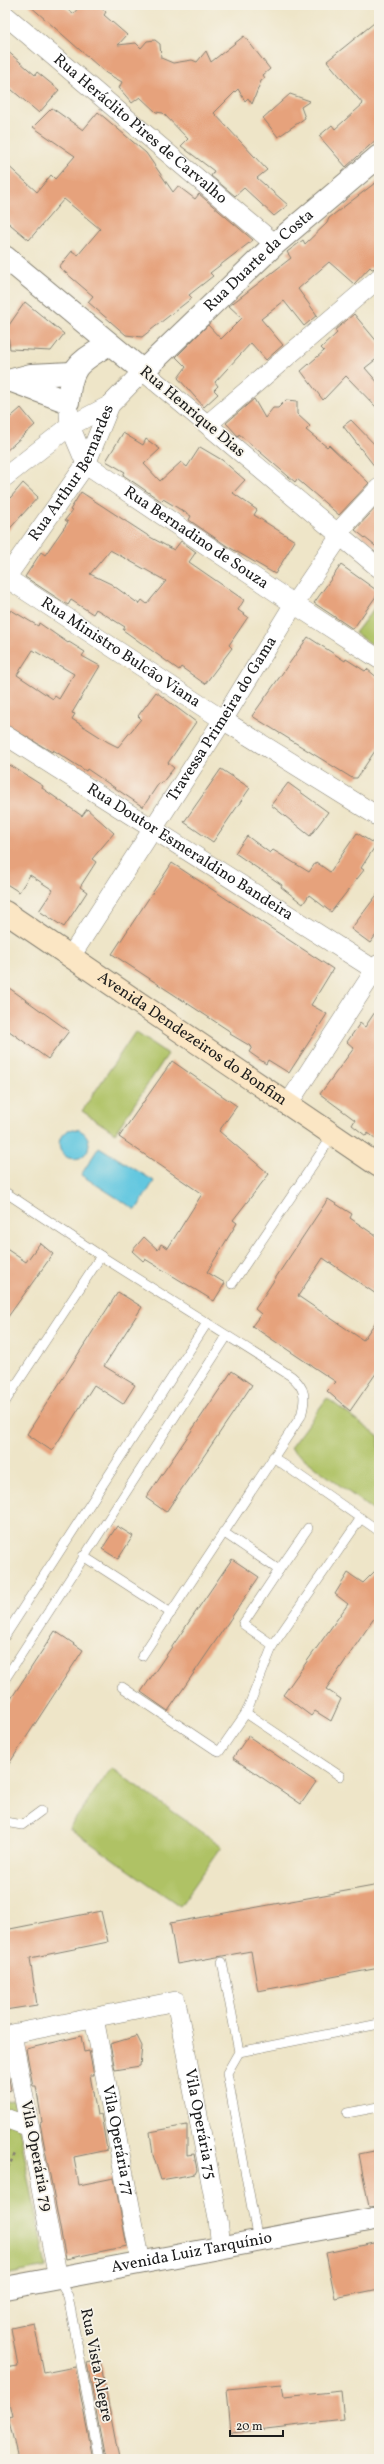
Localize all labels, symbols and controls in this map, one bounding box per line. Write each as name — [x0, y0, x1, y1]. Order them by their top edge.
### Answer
street label: Rua Heráclito Pires de Carvalho — [48, 49, 232, 210]
street label: Rua Duarte da Costa — [199, 205, 319, 317]
street label: Rua Henrique Dias — [134, 361, 250, 463]
street label: Rua Arthur Bernardes — [24, 401, 120, 546]
street label: Rua Bernadino de Souza — [119, 481, 273, 595]
street label: Rua Ministro Bulcão Viana — [36, 592, 205, 713]
street label: Travessa Primeira do Gama — [162, 632, 283, 806]
street label: Rua Doutor Esmeraldino Bandeira — [82, 779, 297, 926]
street label: Avenida Dendezeiros do Bonfim — [93, 967, 291, 1111]
street label: Vila Operária 75 — [178, 2067, 221, 2181]
street label: Vila Operária 77 — [96, 2084, 139, 2198]
street label: Vila Operária 79 — [14, 2099, 58, 2213]
street label: Avenida Luiz Tarquínio — [110, 2227, 274, 2279]
street label: Rua Vista Alegre — [74, 2306, 118, 2424]
scale bar — [230, 2412, 283, 2438]
text: 20 m — [236, 2419, 263, 2435]

